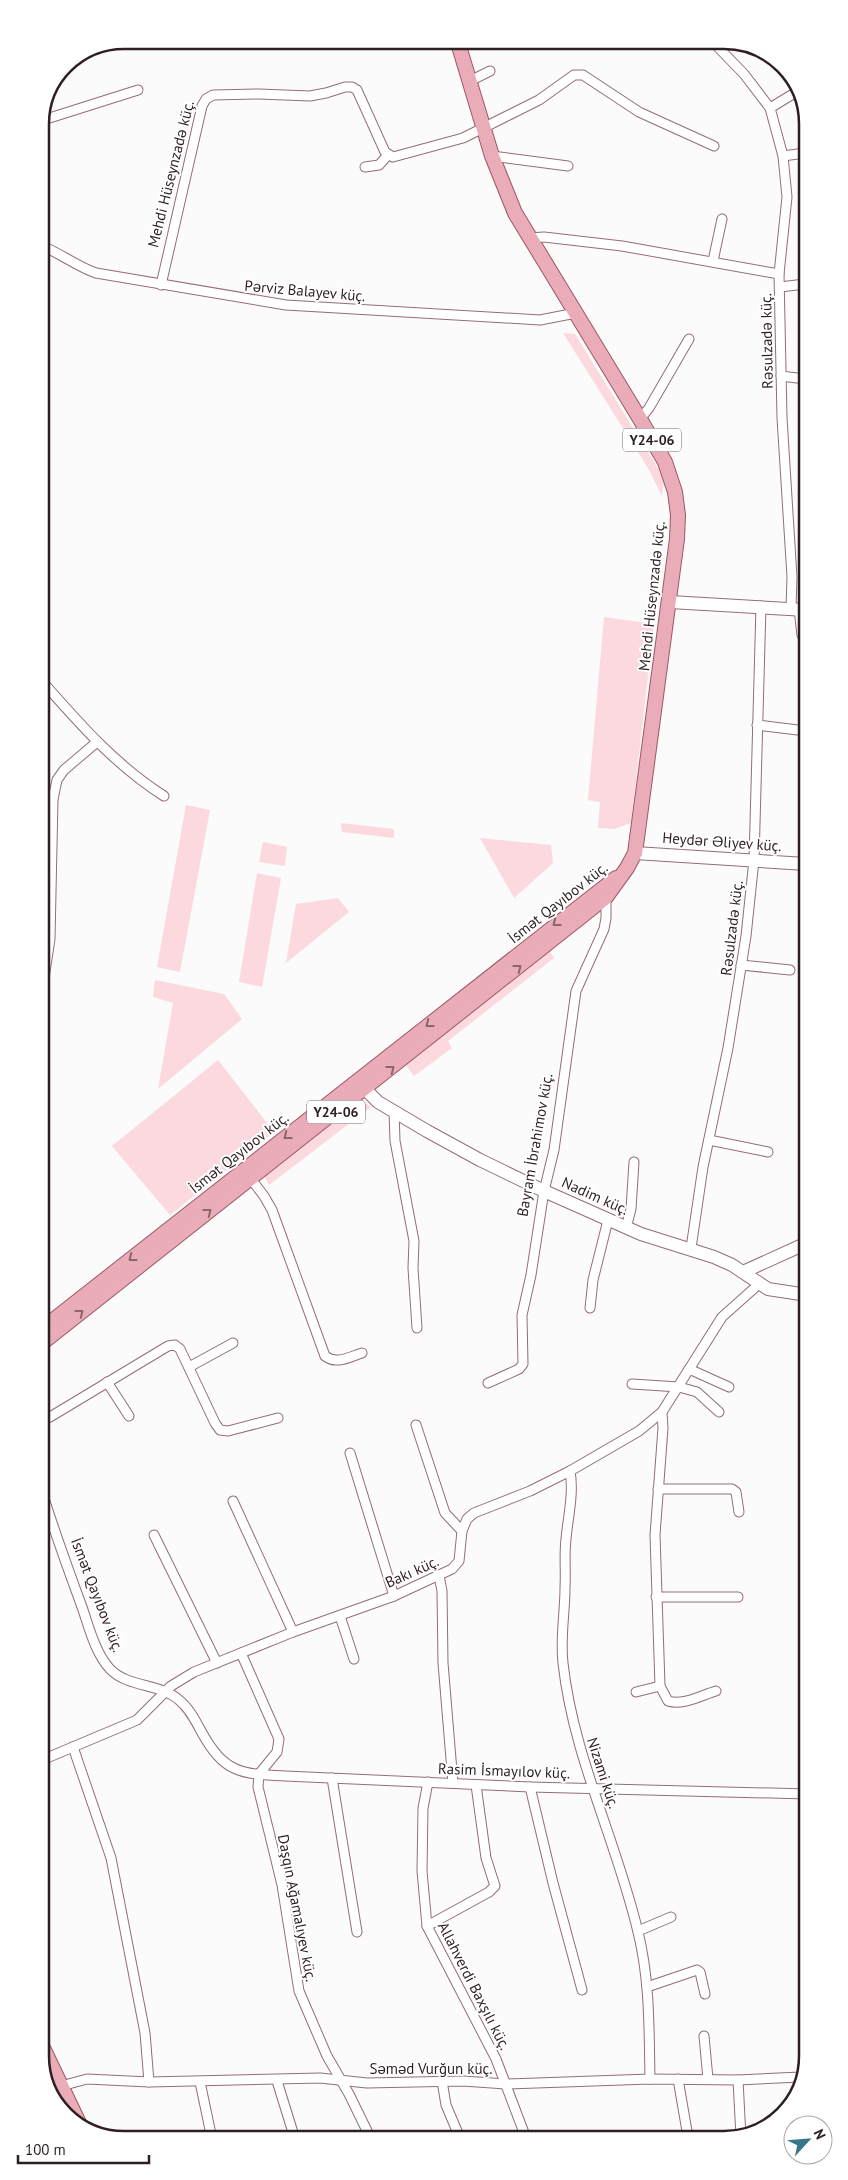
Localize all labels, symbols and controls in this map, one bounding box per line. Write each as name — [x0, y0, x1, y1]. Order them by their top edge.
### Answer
street label: Mehdi Hüseynzadə küç. — [143, 99, 198, 249]
street label: Pərviz Balayev küç. — [244, 276, 366, 305]
street label: Rəsulzadə küç. — [756, 293, 777, 389]
road number: Y24-06 — [623, 428, 681, 452]
street label: Mehdi Hüseynzadə küç. — [634, 520, 669, 672]
street label: Heydər Əliyev küç. — [662, 828, 782, 855]
street label: İsmət Qayıbov küç. — [504, 858, 611, 947]
street label: Rəsulzadə küç. — [716, 879, 747, 977]
one-way arrow — [553, 918, 562, 926]
one-way arrow — [512, 965, 521, 973]
one-way arrow — [425, 1018, 434, 1027]
one-way arrow — [385, 1065, 394, 1074]
street label: Bayram İbrahimov küç. — [513, 1072, 556, 1218]
road number: Y24-06 — [307, 1100, 365, 1124]
street label: İsmət Qayıbov küç. — [185, 1108, 292, 1197]
one-way arrow — [284, 1130, 293, 1138]
street label: Nadim küç. — [559, 1172, 632, 1219]
one-way arrow — [202, 1210, 211, 1218]
one-way arrow — [129, 1252, 138, 1260]
one-way arrow — [74, 1310, 83, 1318]
street label: İsmət Qayıbov küç. — [67, 1535, 128, 1655]
street label: Bakı küç. — [382, 1551, 442, 1592]
street label: Nizami küç. — [583, 1735, 624, 1811]
street label: Rasim İsmayılov küç. — [438, 1759, 570, 1782]
street label: Daşqın Ağamalıyev küç. — [274, 1833, 321, 1983]
street label: Allahverdi Baxşılı küç. — [434, 1919, 515, 2053]
street label: Səməd Vurğun küç. — [369, 2059, 493, 2078]
north arrow — [783, 2115, 833, 2165]
text: N — [810, 2126, 830, 2142]
scale bar — [18, 2132, 149, 2164]
text: 100 m — [25, 2140, 66, 2159]

